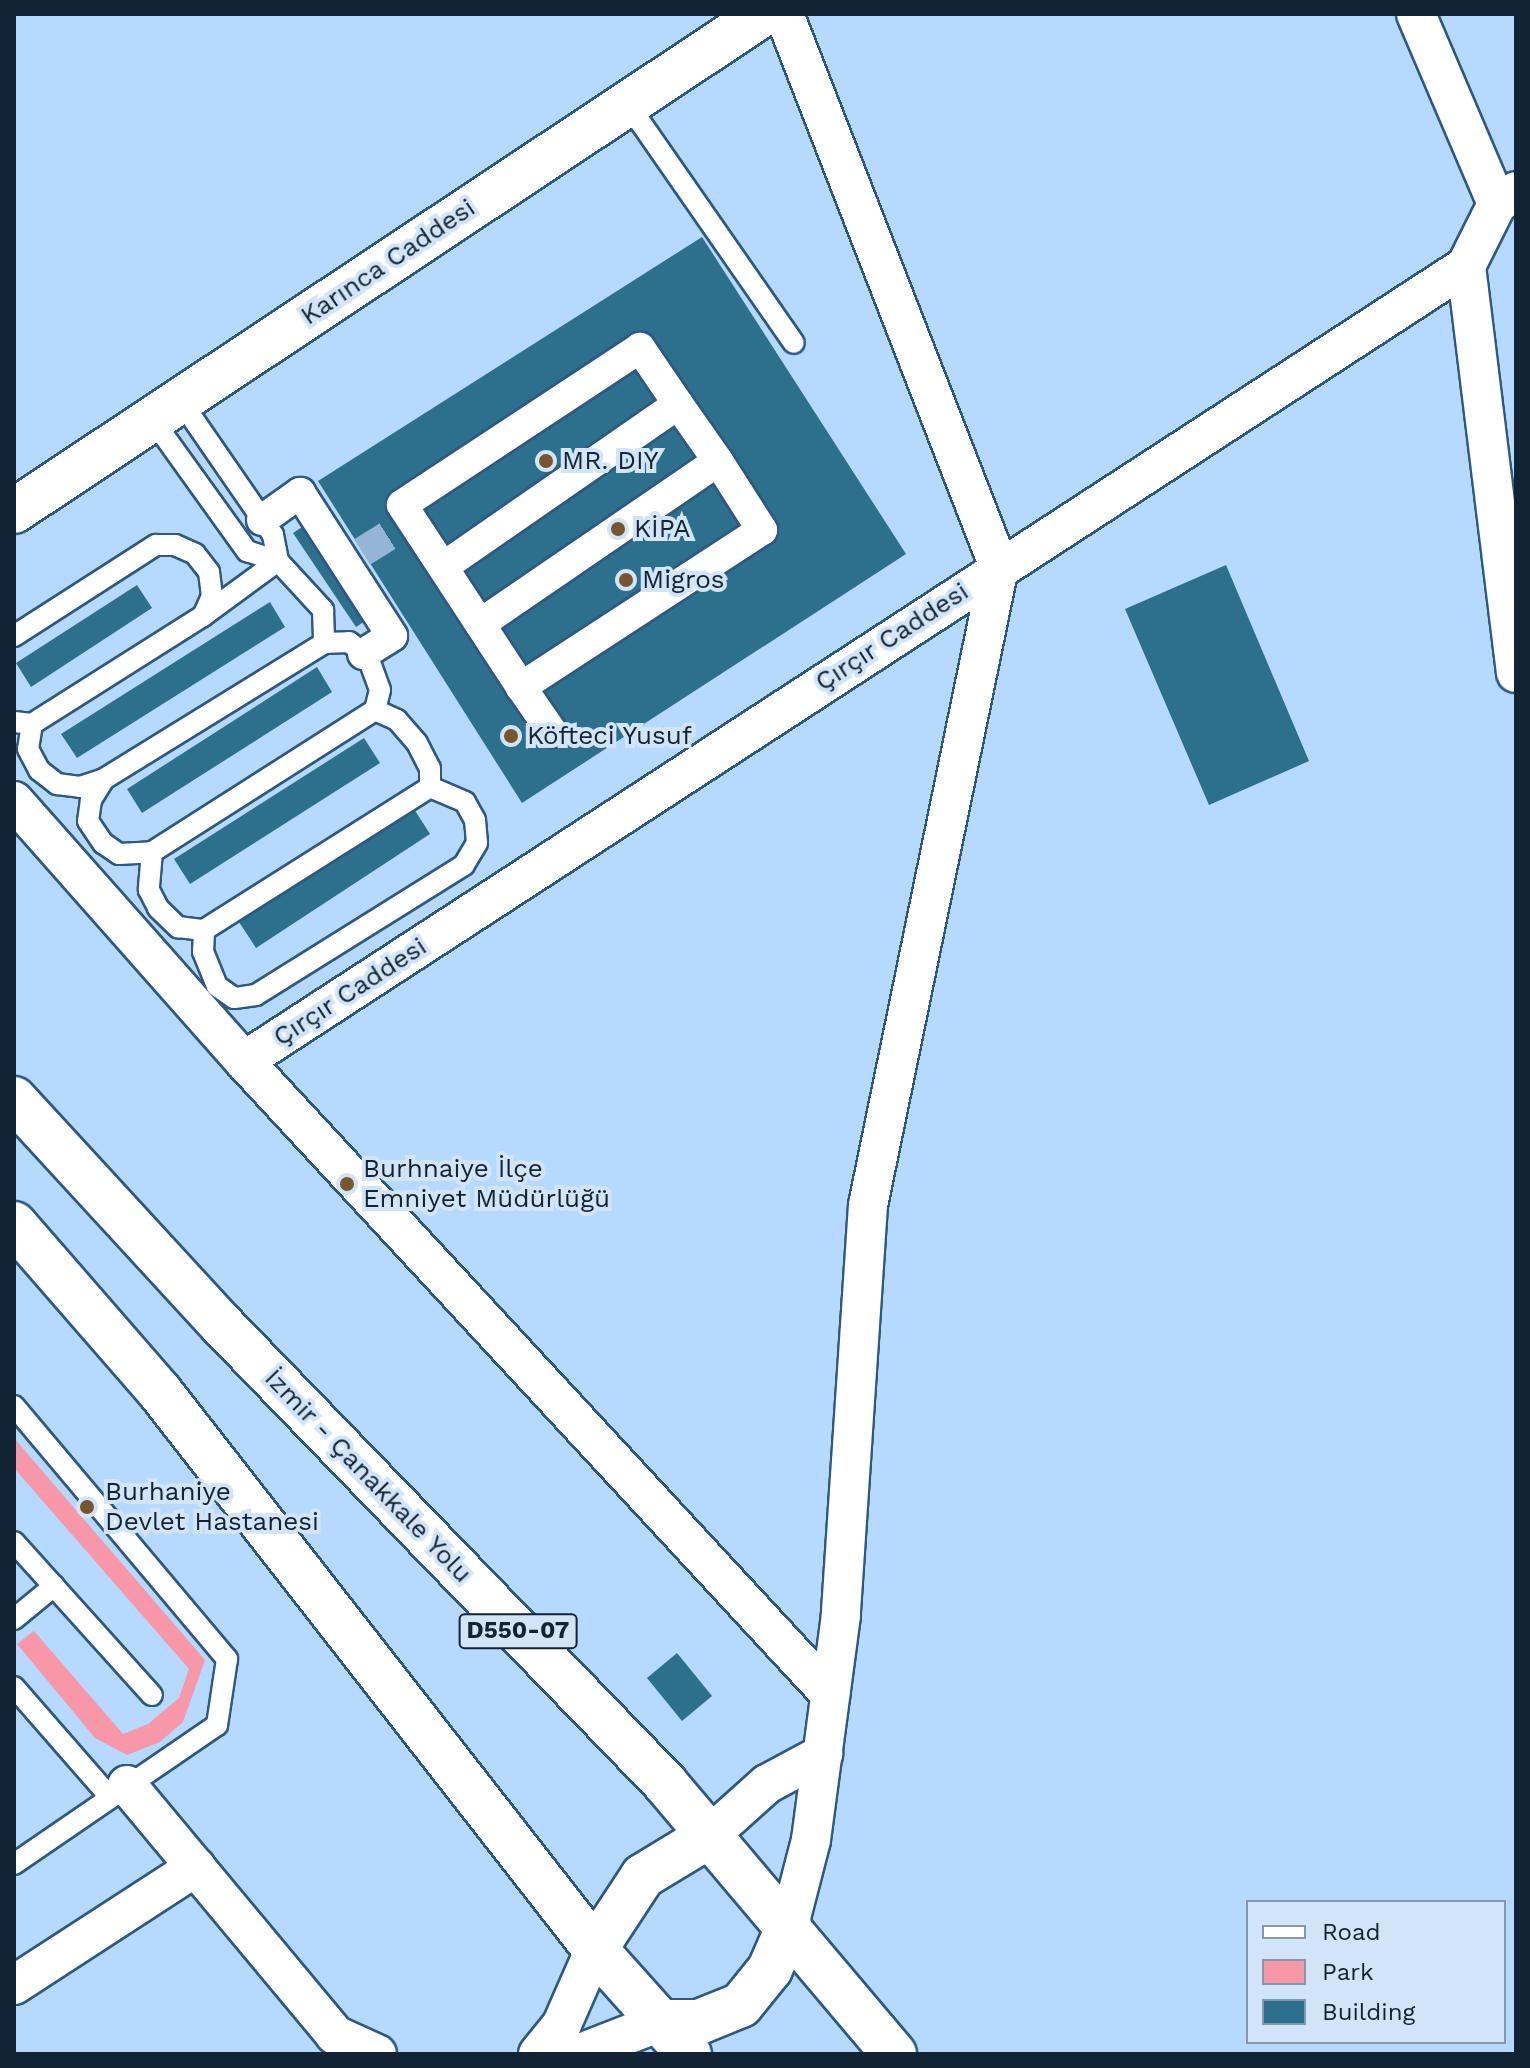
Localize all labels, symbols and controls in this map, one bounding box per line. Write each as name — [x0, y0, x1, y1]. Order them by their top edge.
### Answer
street label: Karınca Caddesi — [295, 192, 481, 332]
place label: MR. DIY — [562, 445, 659, 477]
marker: MR. DIY — [537, 452, 555, 470]
place label: KİPA — [634, 513, 691, 545]
marker: KİPA — [609, 520, 627, 538]
place label: Migros — [642, 564, 724, 596]
marker: Migros — [617, 571, 635, 589]
street label: Çırçır Caddesi — [809, 576, 975, 698]
place label: Köfteci Yusuf — [527, 720, 693, 752]
marker: Köfteci Yusuf — [502, 727, 520, 745]
street label: Çırçır Caddesi — [267, 931, 433, 1053]
place label: Burhnaiye İlçe Emniyet Müdürlüğü — [363, 1153, 610, 1214]
marker: Burhnaiye İlçe Emniyet Müdürlüğü — [338, 1175, 356, 1193]
street label: İzmir - Çanakkale Yolu — [257, 1362, 479, 1590]
place label: Burhaniye Devlet Hastanesi — [105, 1476, 319, 1538]
marker: Burhaniye Devlet Hastanesi — [76, 1496, 98, 1518]
road number: D550-07 — [458, 1611, 578, 1651]
legend — [1246, 1900, 1506, 2044]
text: Road — [1322, 1918, 1381, 1946]
text: Park — [1322, 1958, 1374, 1986]
text: Building — [1322, 1998, 1415, 2026]

